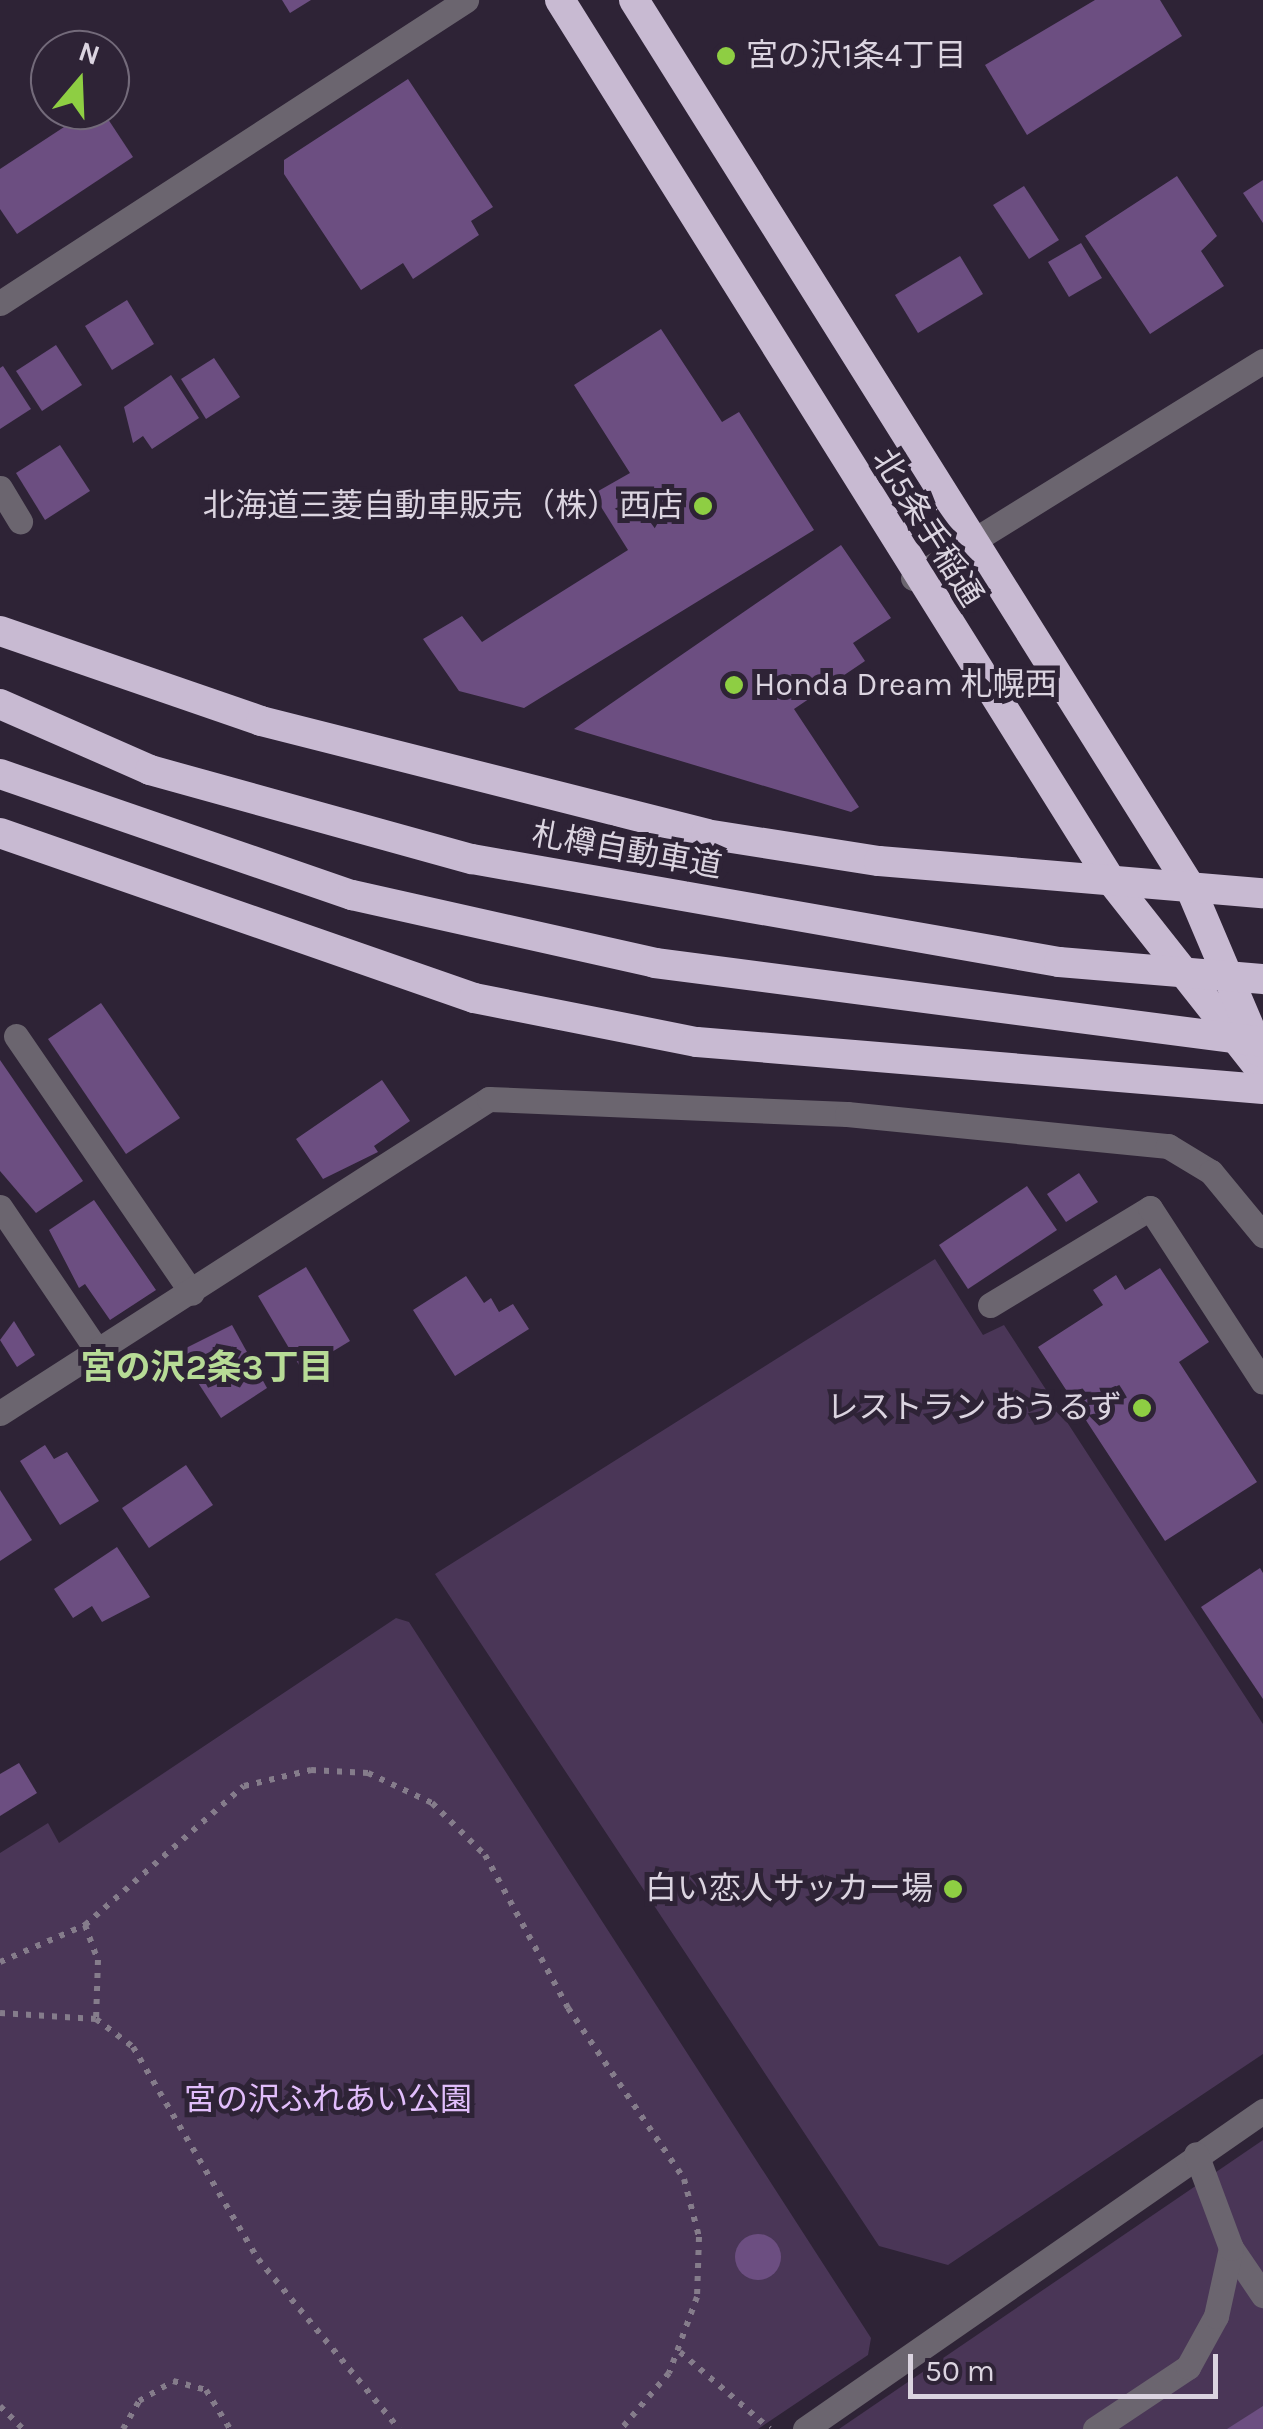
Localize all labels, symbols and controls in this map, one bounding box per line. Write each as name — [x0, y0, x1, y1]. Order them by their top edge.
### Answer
north arrow — [30, 30, 130, 130]
text: N — [74, 34, 104, 72]
place label: 宮の沢1条4丁目 — [746, 37, 966, 75]
marker: 宮の沢1条4丁目 — [715, 45, 737, 67]
street label: 北5条手稲通 — [864, 442, 990, 614]
place label: 北海道三菱自動車販売（株）西店 — [203, 487, 683, 525]
marker: 北海道三菱自動車販売（株）西店 — [692, 495, 714, 517]
place label: Honda Dream 札幌西 — [754, 666, 1057, 704]
marker: Honda Dream 札幌西 — [723, 674, 745, 696]
street label: 札樽自動車道 — [529, 815, 725, 887]
district label: 宮の沢2条3丁目 — [81, 1347, 333, 1389]
place label: レストラン おうるず — [826, 1389, 1122, 1427]
marker: レストラン おうるず — [1131, 1397, 1153, 1419]
place label: 白い恋人サッカー場 — [645, 1870, 933, 1908]
marker: 白い恋人サッカー場 — [942, 1878, 964, 1900]
park label: 宮の沢ふれあい公園 — [184, 2081, 472, 2119]
scale bar — [913, 2334, 1223, 2396]
text: 50 m — [925, 2353, 995, 2389]

